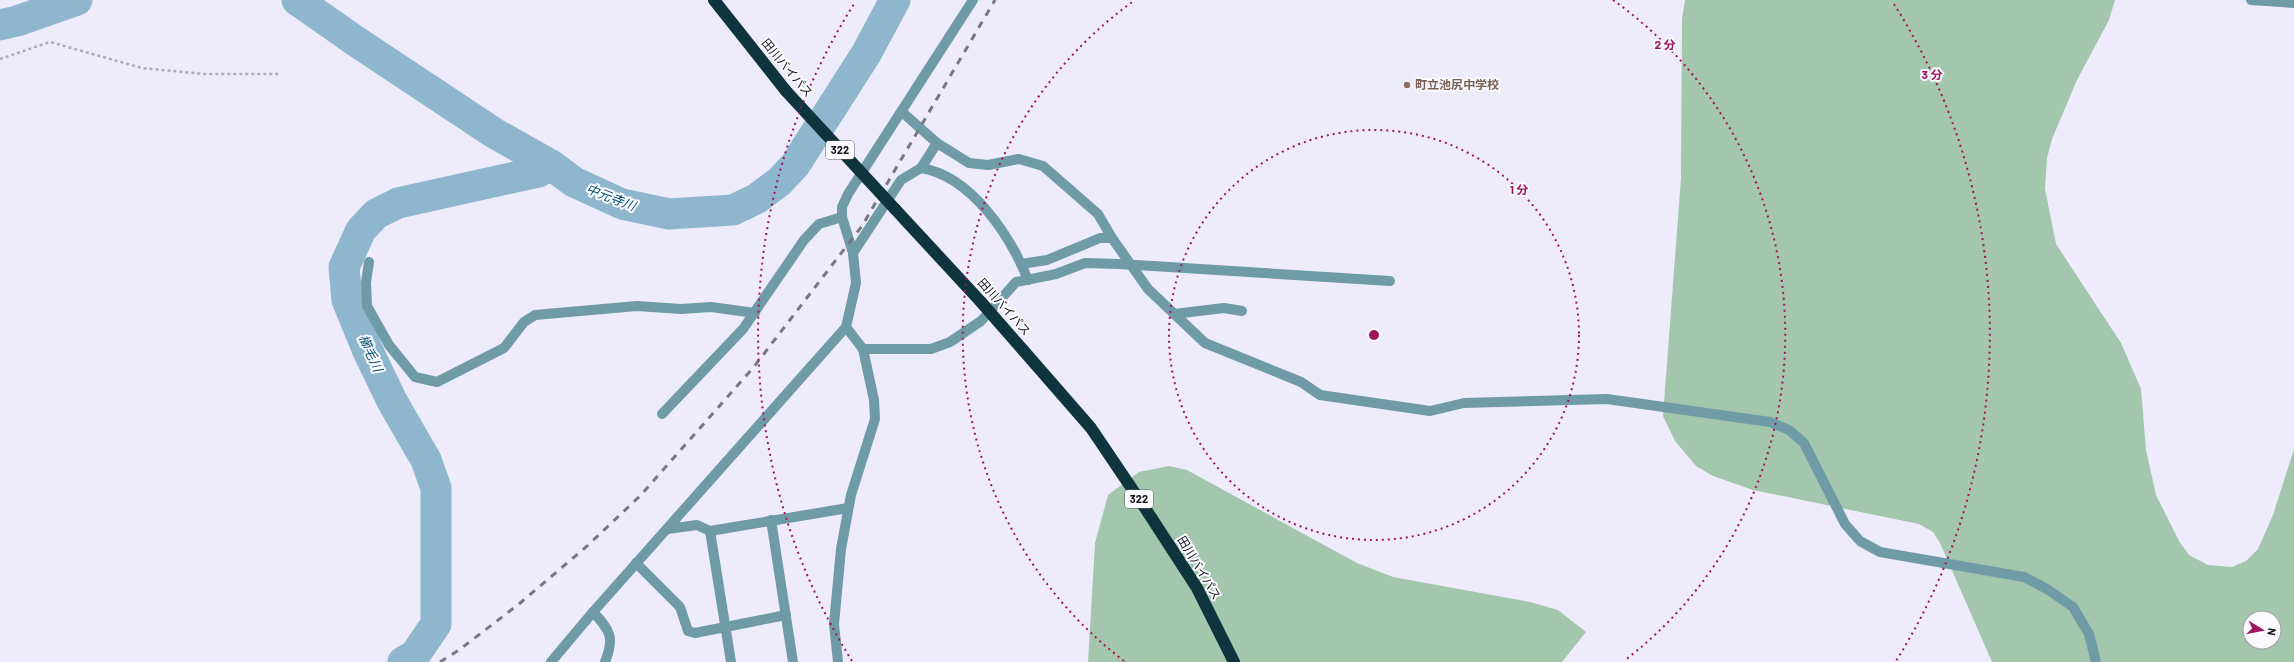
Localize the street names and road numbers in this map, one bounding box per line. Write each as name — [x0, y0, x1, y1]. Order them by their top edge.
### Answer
street label: 田川バイパス — [759, 35, 816, 99]
road number: 322 — [826, 141, 854, 159]
street label: 田川バイパス — [976, 275, 1034, 338]
road number: 322 — [1125, 490, 1153, 508]
street label: 田川バイパス — [1175, 533, 1224, 602]

